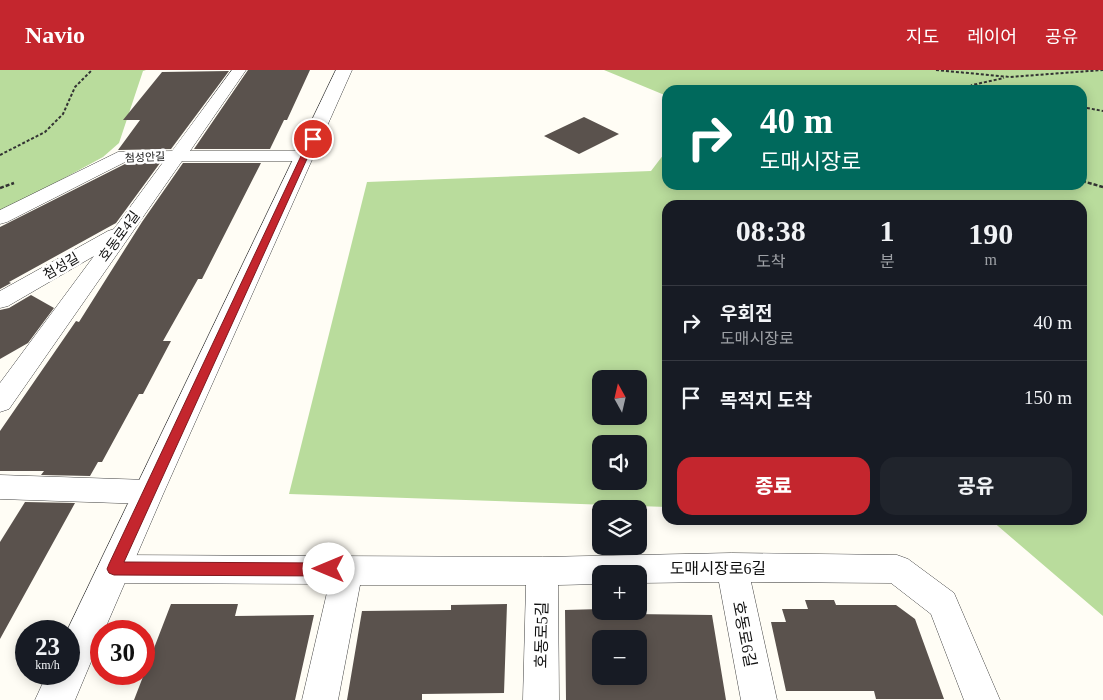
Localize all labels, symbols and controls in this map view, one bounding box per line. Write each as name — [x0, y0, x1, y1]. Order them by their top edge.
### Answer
text: Navio — [25, 22, 85, 48]
text: 지도 — [906, 27, 939, 47]
text: 레이어 — [967, 27, 1017, 47]
text: 공유 — [1045, 27, 1078, 47]
text: 40 m — [760, 102, 833, 141]
icon: right — [677, 105, 742, 170]
pin — [292, 118, 334, 160]
icon: arrive — [299, 125, 327, 153]
text: 도매시장로 — [760, 149, 861, 174]
street label: 첨성안길 — [124, 150, 166, 164]
street label: 호동로4길 — [96, 208, 143, 264]
text: 08:38 — [736, 214, 806, 247]
text: 1 — [880, 214, 895, 247]
text: 190 — [968, 217, 1013, 250]
street label: 첨성길 — [41, 250, 82, 283]
text: m — [985, 251, 997, 268]
text: 도착 — [756, 253, 785, 270]
text: 분 — [880, 253, 894, 270]
text: 우회전 — [720, 303, 772, 324]
icon: right — [677, 309, 705, 337]
text: 40 m — [1033, 312, 1072, 333]
text: 도매시장로 — [720, 330, 794, 347]
north arrow — [592, 370, 648, 425]
map controls — [592, 370, 647, 685]
icon: arrive — [677, 384, 705, 412]
text: 150 m — [1024, 387, 1072, 408]
text: 목적지 도착 — [720, 390, 812, 411]
button: sound — [592, 435, 647, 490]
button: 종료 — [677, 457, 870, 515]
button: 공유 — [880, 457, 1072, 515]
button: layers — [592, 500, 647, 555]
position arrow — [302, 542, 354, 594]
street label: 도매시장로6길 — [670, 560, 766, 577]
button: + — [592, 565, 647, 620]
street label: 호동로6길 — [730, 600, 759, 669]
street label: 호동로5길 — [532, 601, 551, 669]
speed limit sign: 30 — [90, 620, 155, 685]
button: − — [592, 630, 647, 685]
text: 23 — [35, 633, 60, 660]
text: km/h — [35, 658, 60, 672]

